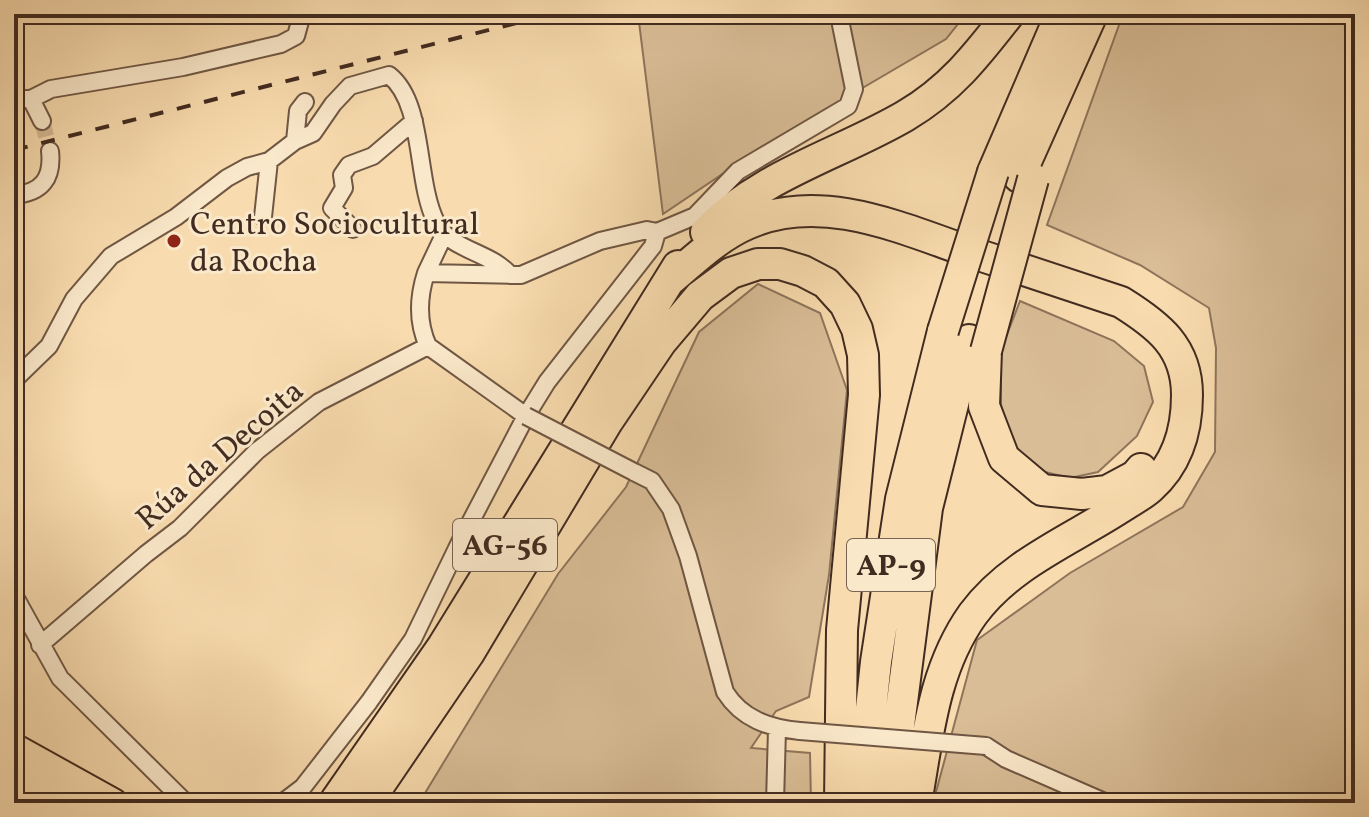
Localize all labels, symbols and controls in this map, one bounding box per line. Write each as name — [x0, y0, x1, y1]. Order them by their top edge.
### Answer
place label: Centro Sociocultural da Rocha — [190, 204, 479, 285]
marker: Centro Sociocultural da Rocha — [165, 232, 183, 250]
street label: Rúa da Decoita — [128, 371, 314, 542]
road number: AG-56 — [453, 519, 557, 571]
road number: AP-9 — [847, 539, 935, 591]

